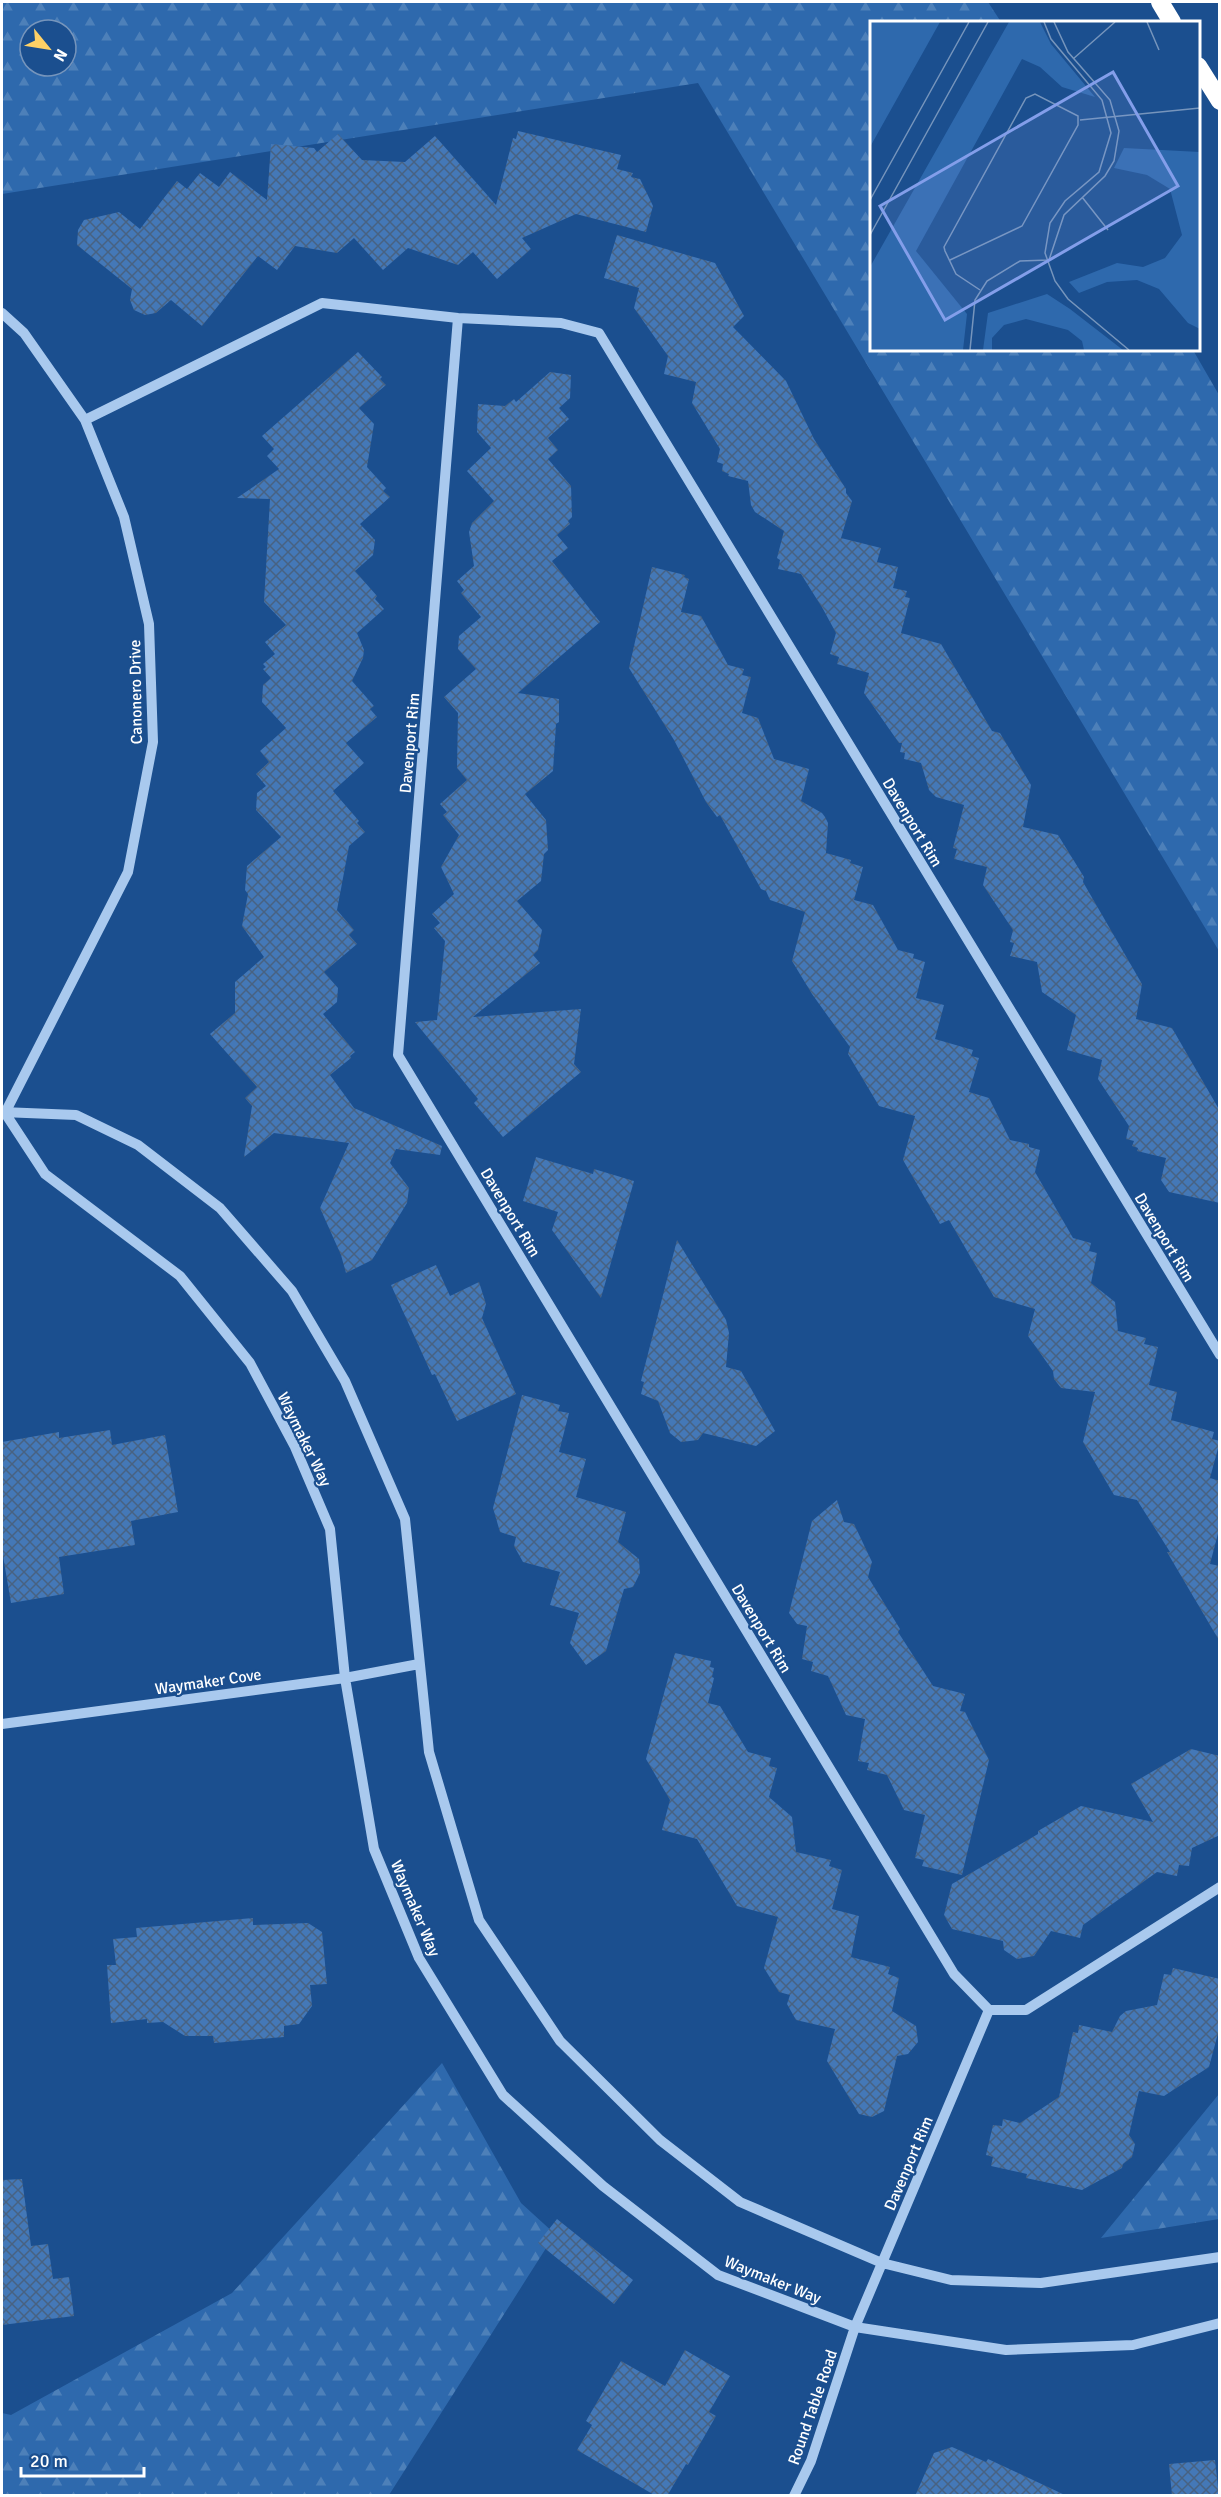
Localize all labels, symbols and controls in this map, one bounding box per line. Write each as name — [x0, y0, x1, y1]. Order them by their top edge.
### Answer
north arrow — [18, 18, 78, 78]
inset map — [870, 21, 1200, 351]
text: N — [49, 45, 72, 65]
street label: Canonero Drive — [125, 639, 147, 744]
street label: Davenport Rim — [396, 692, 424, 794]
street label: Davenport Rim — [878, 774, 947, 871]
street label: Davenport Rim — [476, 1164, 545, 1261]
street label: Davenport Rim — [1130, 1189, 1199, 1286]
street label: Waymaker Way — [273, 1389, 336, 1490]
street label: Davenport Rim — [727, 1580, 796, 1677]
street label: Waymaker Cove — [154, 1665, 263, 1699]
street label: Waymaker Way — [386, 1857, 445, 1960]
street label: Davenport Rim — [880, 2113, 938, 2214]
street label: Waymaker Way — [721, 2251, 825, 2309]
street label: Round Table Road — [784, 2347, 842, 2468]
scale bar — [21, 2440, 144, 2478]
text: 20 m — [30, 2450, 68, 2472]

